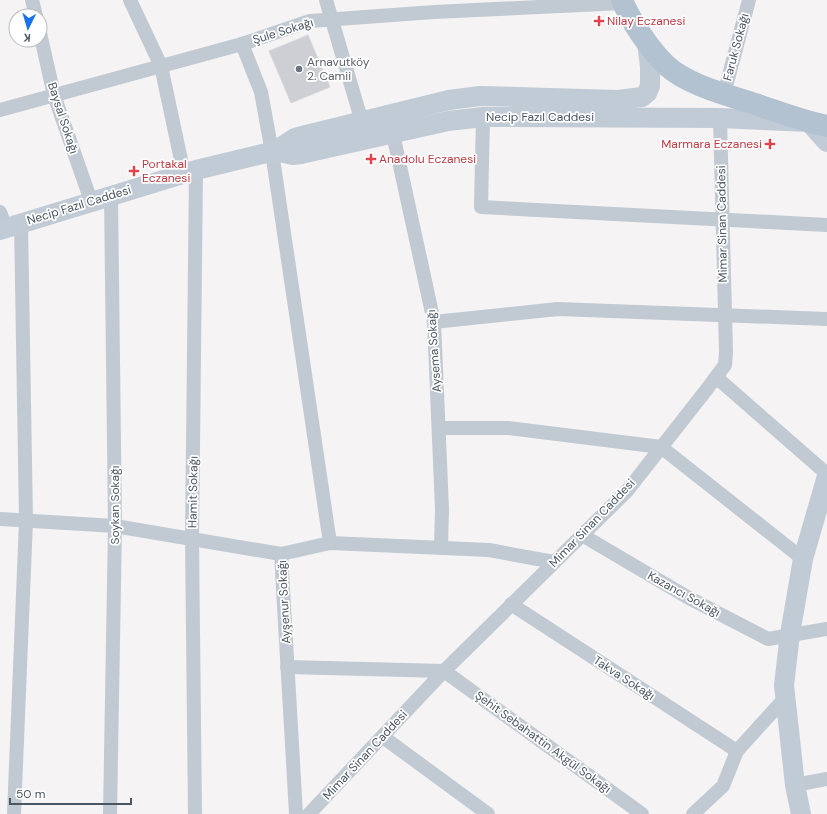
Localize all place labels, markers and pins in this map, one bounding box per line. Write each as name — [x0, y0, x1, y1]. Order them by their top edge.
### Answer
place label: Nilay Eczanesi — [607, 13, 685, 29]
marker: Nilay Eczanesi — [594, 16, 604, 26]
place label: Arnavutköy 2. Camii — [307, 54, 370, 84]
marker: Arnavutköy 2. Camii — [294, 64, 304, 74]
place label: Marmara Eczanesi — [661, 136, 762, 152]
marker: Marmara Eczanesi — [765, 139, 775, 149]
place label: Anadolu Eczanesi — [379, 151, 476, 167]
marker: Anadolu Eczanesi — [366, 154, 376, 164]
place label: Portakal Eczanesi — [142, 156, 190, 186]
marker: Portakal Eczanesi — [129, 166, 139, 176]

